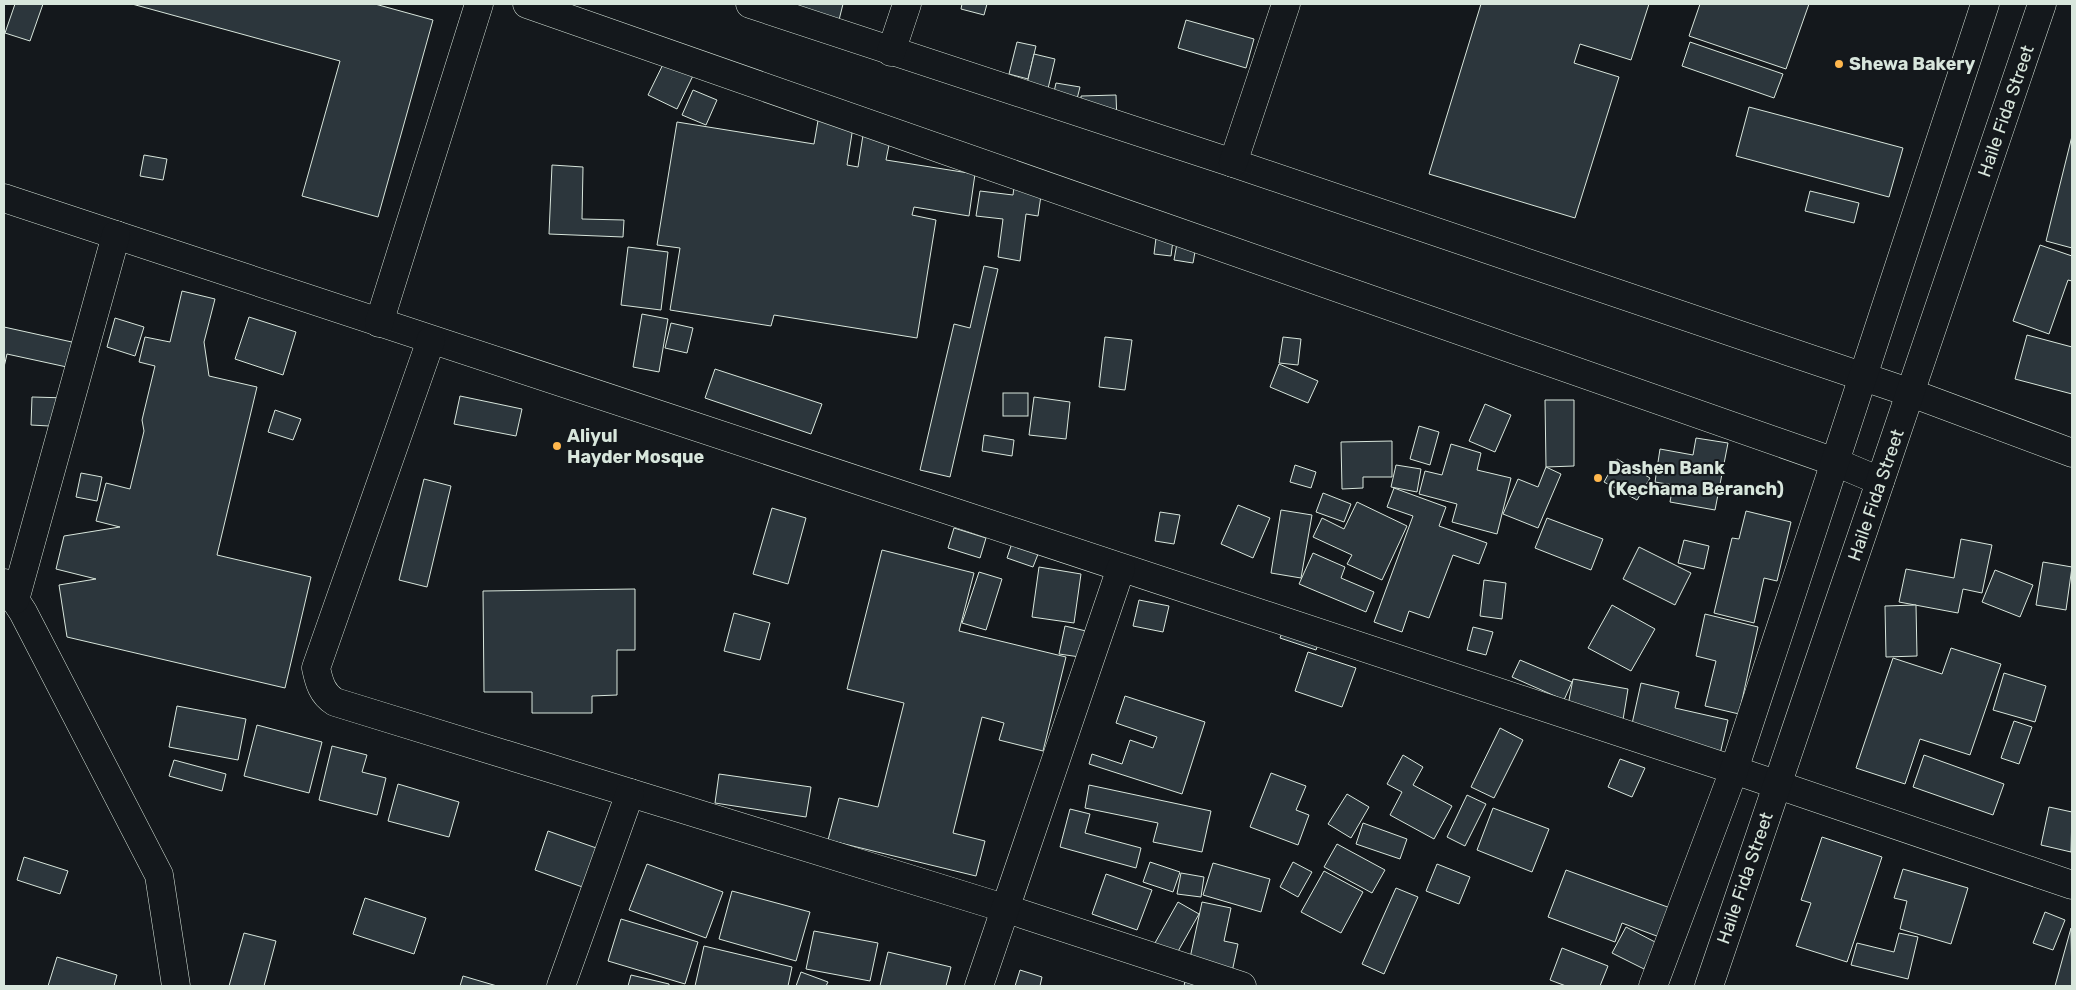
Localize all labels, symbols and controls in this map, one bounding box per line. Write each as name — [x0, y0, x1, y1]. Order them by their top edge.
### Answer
street label: Haile Fida Street — [1973, 42, 2039, 180]
place label: Shewa Bakery — [1849, 53, 1976, 75]
marker: Shewa Bakery — [1833, 58, 1845, 70]
place label: Aliyul Hayder Mosque — [567, 425, 705, 468]
street label: Haile Fida Street — [1843, 426, 1909, 564]
marker: Aliyul Hayder Mosque — [551, 440, 563, 452]
place label: Dashen Bank (Kechama Beranch) — [1608, 457, 1784, 500]
marker: Dashen Bank (Kechama Beranch) — [1592, 472, 1604, 484]
street label: Haile Fida Street — [1712, 809, 1778, 947]

